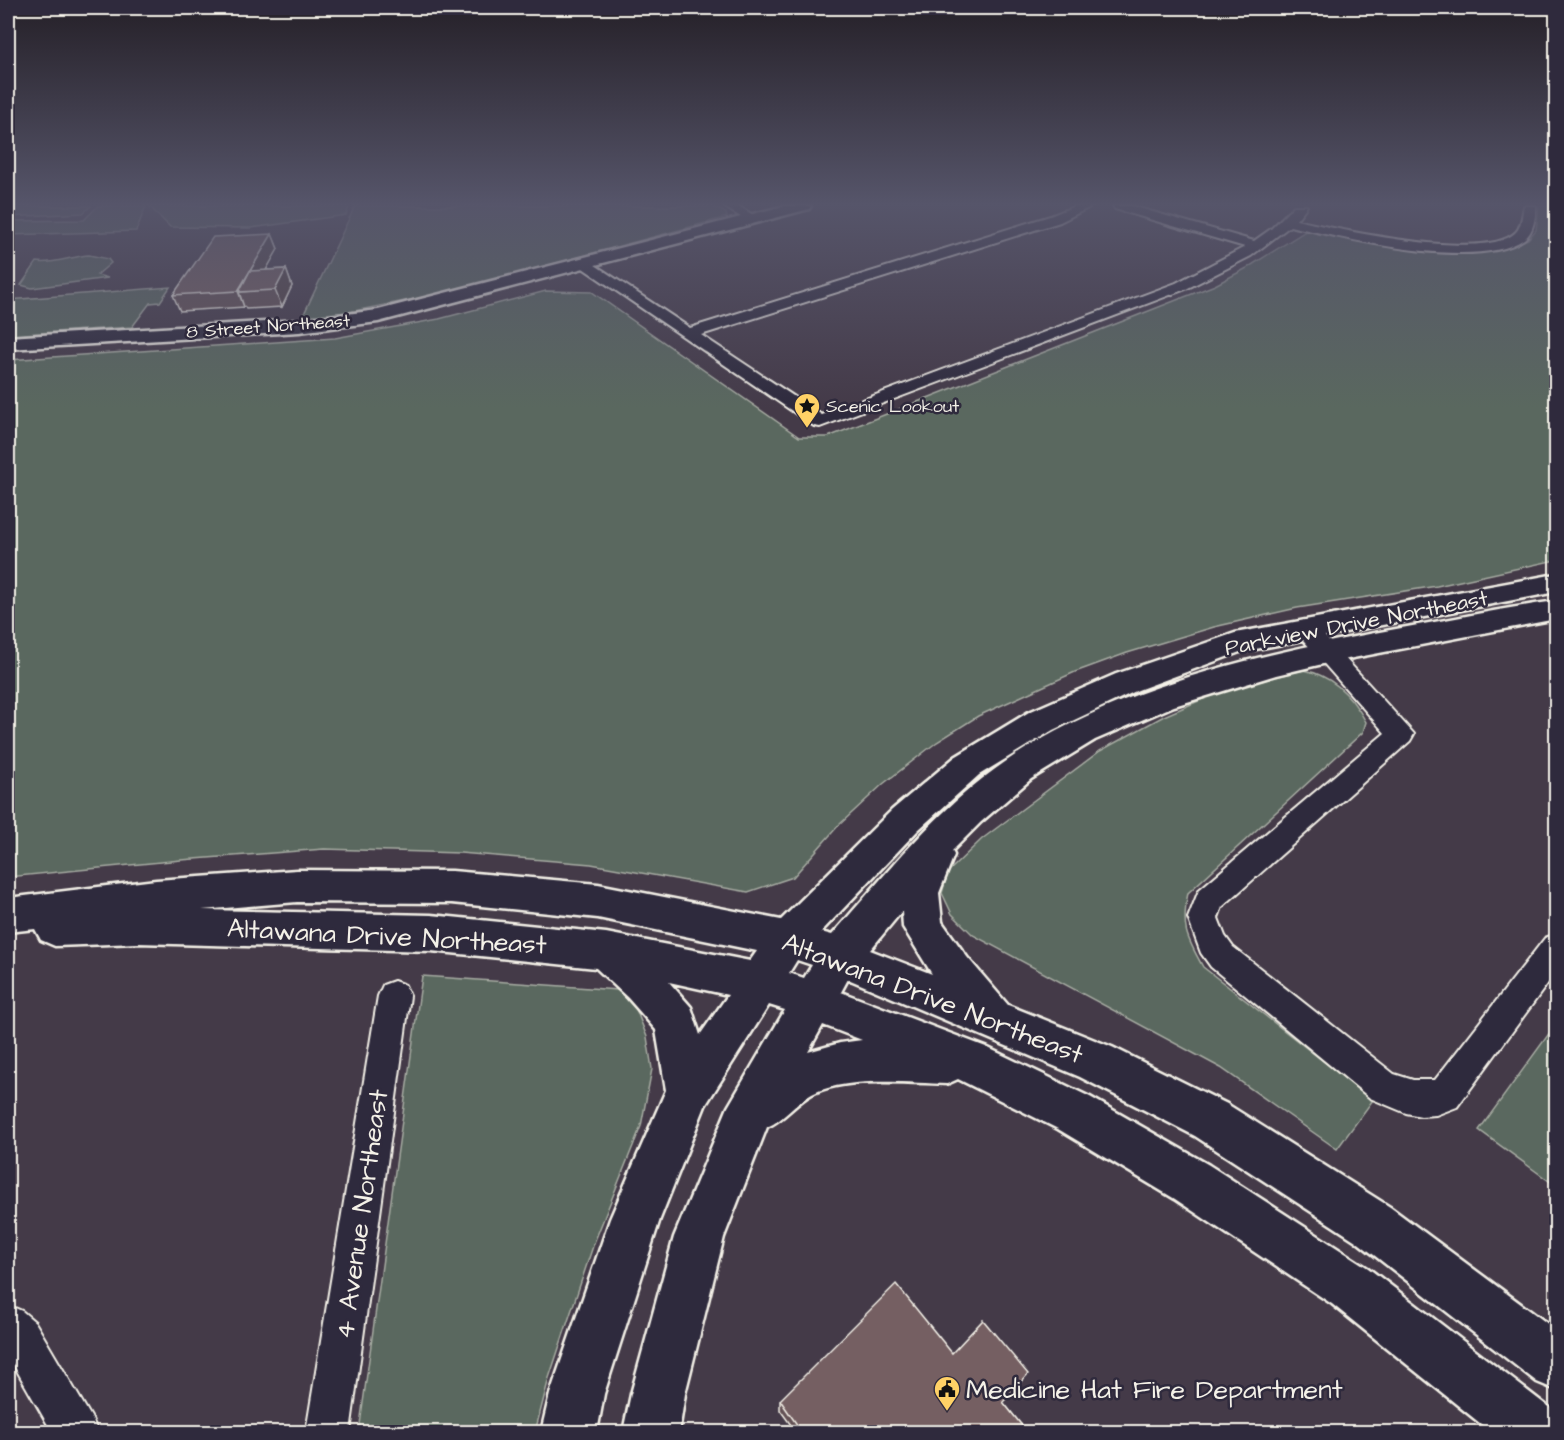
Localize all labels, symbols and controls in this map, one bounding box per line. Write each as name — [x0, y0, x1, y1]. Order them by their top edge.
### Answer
street label: 8 Street Northeast — [185, 308, 352, 345]
place icon: Scenic Lookout — [792, 391, 822, 429]
place label: Scenic Lookout — [826, 394, 960, 419]
street label: Parkview Drive Northeast — [1222, 583, 1490, 664]
street label: Altawana Drive Northeast — [226, 910, 548, 964]
street label: Altawana Drive Northeast — [777, 924, 1089, 1074]
street label: 4 Avenue Northeast — [326, 1087, 398, 1341]
place label: Medicine Hat Fire Department — [966, 1371, 1343, 1409]
public building icon: Medicine Hat Fire Department — [932, 1374, 962, 1412]

